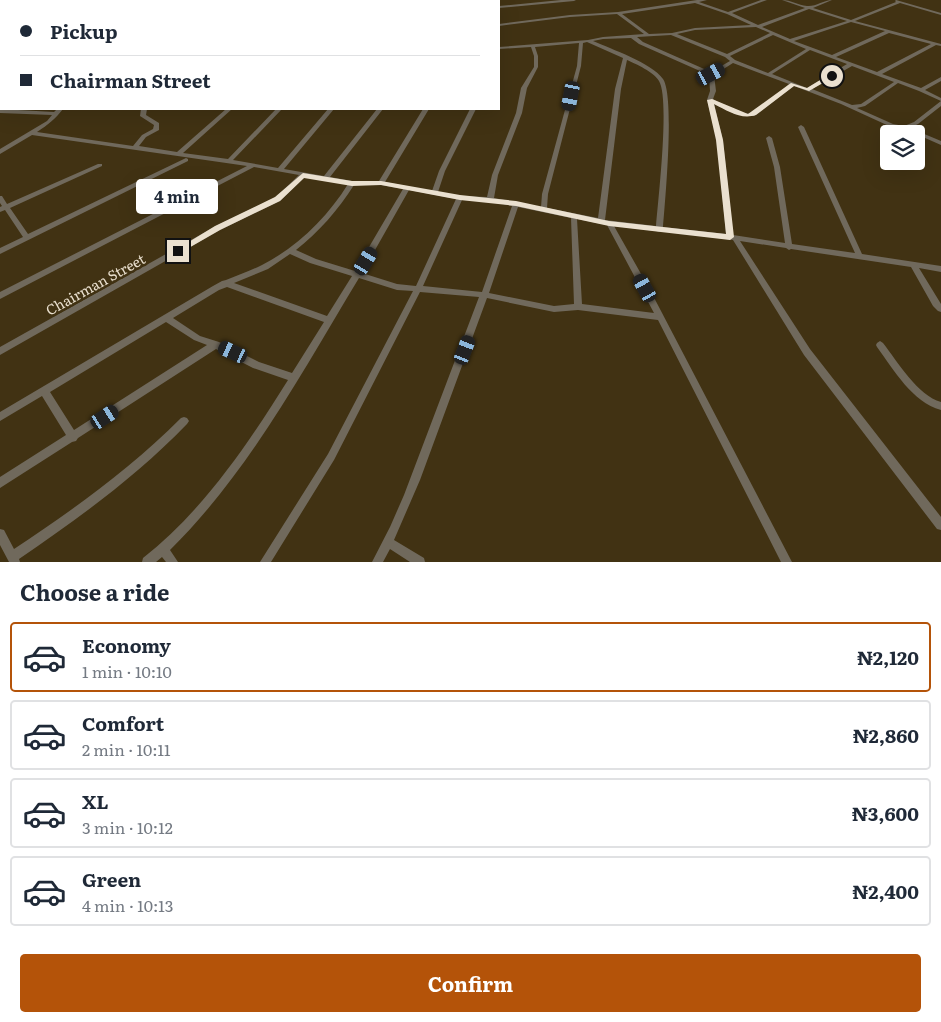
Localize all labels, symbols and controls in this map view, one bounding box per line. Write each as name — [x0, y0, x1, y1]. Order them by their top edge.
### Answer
text: Pickup — [50, 17, 118, 45]
car — [694, 60, 727, 88]
route start — [821, 65, 843, 87]
text: Chairman Street — [50, 66, 211, 94]
car — [560, 80, 581, 112]
map controls — [880, 125, 925, 170]
button: layers — [880, 125, 925, 170]
callout: 4 min — [137, 178, 219, 214]
text: 4 min — [154, 184, 200, 208]
route end — [167, 240, 189, 262]
car — [351, 244, 380, 278]
street label: Chairman Street — [42, 248, 149, 320]
car — [631, 271, 658, 305]
car — [452, 333, 477, 367]
car — [216, 339, 249, 365]
car — [88, 403, 121, 431]
text: Choose a ride — [20, 575, 169, 608]
text: Economy — [82, 631, 171, 659]
icon: car — [22, 635, 67, 680]
text: ₦2,120 — [857, 643, 919, 671]
text: 1 min · 10:10 — [82, 659, 172, 683]
text: Comfort — [82, 709, 164, 737]
icon: car — [22, 713, 67, 758]
text: ₦2,860 — [853, 721, 919, 749]
text: 2 min · 10:11 — [82, 737, 171, 761]
text: XL — [82, 787, 109, 815]
icon: car — [22, 791, 67, 836]
text: ₦3,600 — [852, 799, 919, 827]
text: 3 min · 10:12 — [82, 815, 173, 839]
text: Green — [82, 865, 141, 893]
icon: car — [22, 869, 67, 914]
text: ₦2,400 — [852, 877, 919, 905]
text: 4 min · 10:13 — [82, 893, 173, 917]
button: Confirm — [20, 954, 921, 1012]

